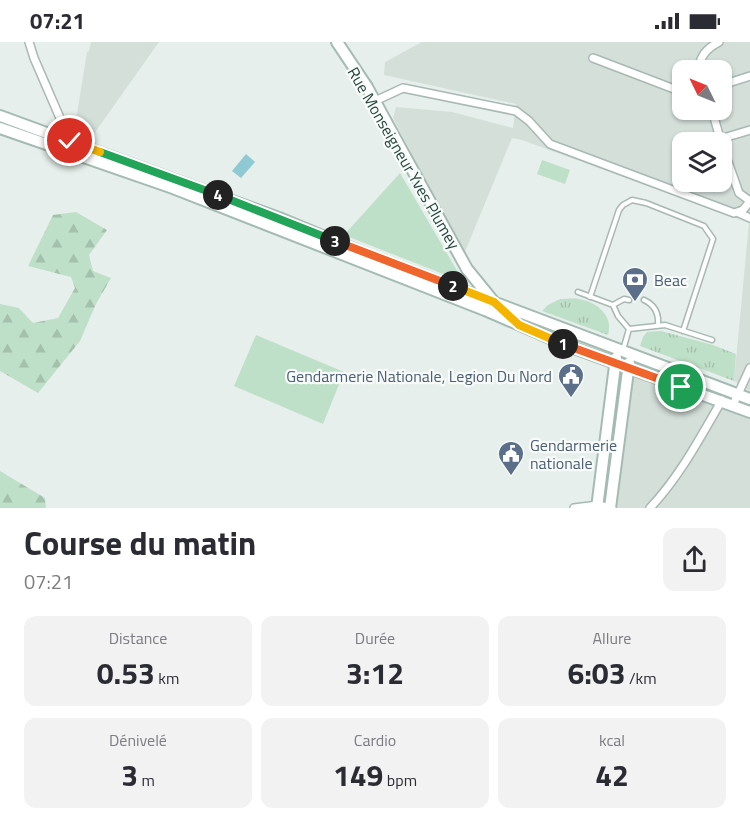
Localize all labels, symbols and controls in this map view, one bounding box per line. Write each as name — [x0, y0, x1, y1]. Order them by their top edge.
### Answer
text: 07:21 — [30, 4, 85, 38]
north arrow — [672, 60, 732, 120]
map controls — [672, 60, 732, 192]
street label: Rue Monseigneur Yves Plumey — [342, 62, 466, 254]
pin — [44, 115, 95, 166]
icon: check — [53, 124, 86, 157]
button: layers — [672, 132, 732, 192]
pin: 4 — [203, 180, 233, 210]
text: 4 — [214, 183, 222, 207]
pin: 3 — [320, 226, 350, 256]
text: 3 — [331, 229, 339, 253]
bank icon: Beac — [620, 265, 650, 303]
place label: Beac — [654, 268, 687, 292]
pin: 2 — [438, 271, 468, 301]
text: 2 — [449, 274, 457, 298]
pin: 1 — [548, 329, 578, 359]
text: 1 — [559, 332, 567, 356]
public building icon: Gendarmerie Nationale, Legion Du Nord — [556, 361, 586, 399]
pin — [655, 361, 706, 412]
place label: Gendarmerie Nationale, Legion Du Nord — [286, 364, 552, 388]
icon: arrive — [664, 370, 697, 403]
place label: Gendarmerie nationale — [530, 433, 617, 475]
public building icon: Gendarmerie nationale — [496, 439, 526, 477]
text: Course du matin — [24, 518, 256, 568]
button: share — [663, 528, 726, 591]
text: 07:21 — [24, 566, 73, 597]
text: Distance — [109, 626, 167, 650]
text: Durée — [355, 626, 395, 650]
text: Allure — [593, 626, 631, 650]
text: 0.53 — [97, 650, 155, 696]
text: 3:12 — [346, 650, 404, 696]
text: 6:03 — [567, 650, 625, 696]
text: km — [155, 666, 179, 690]
text: /km — [625, 666, 657, 690]
text: Dénivelé — [109, 728, 167, 752]
text: Cardio — [354, 728, 396, 752]
text: kcal — [599, 728, 625, 752]
text: 3 — [121, 752, 138, 798]
text: 149 — [333, 752, 383, 798]
text: 42 — [595, 752, 629, 798]
text: m — [138, 768, 155, 792]
text: bpm — [383, 768, 417, 792]

